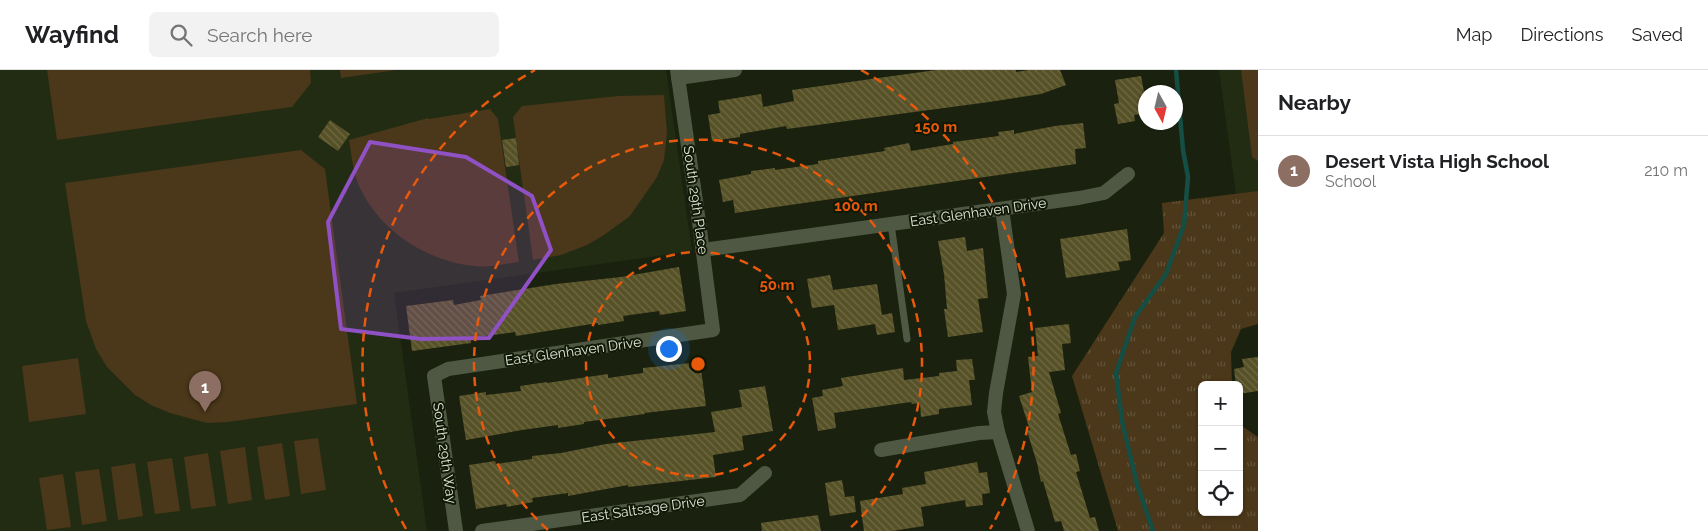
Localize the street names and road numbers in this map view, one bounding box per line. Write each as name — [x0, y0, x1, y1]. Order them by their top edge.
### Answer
street label: South 29th Place — [680, 145, 712, 255]
street label: East Glenhaven Drive — [909, 195, 1047, 229]
street label: East Glenhaven Drive — [504, 334, 642, 368]
street label: South 29th Way — [430, 401, 460, 505]
street label: East Saltsage Drive — [580, 492, 706, 526]

